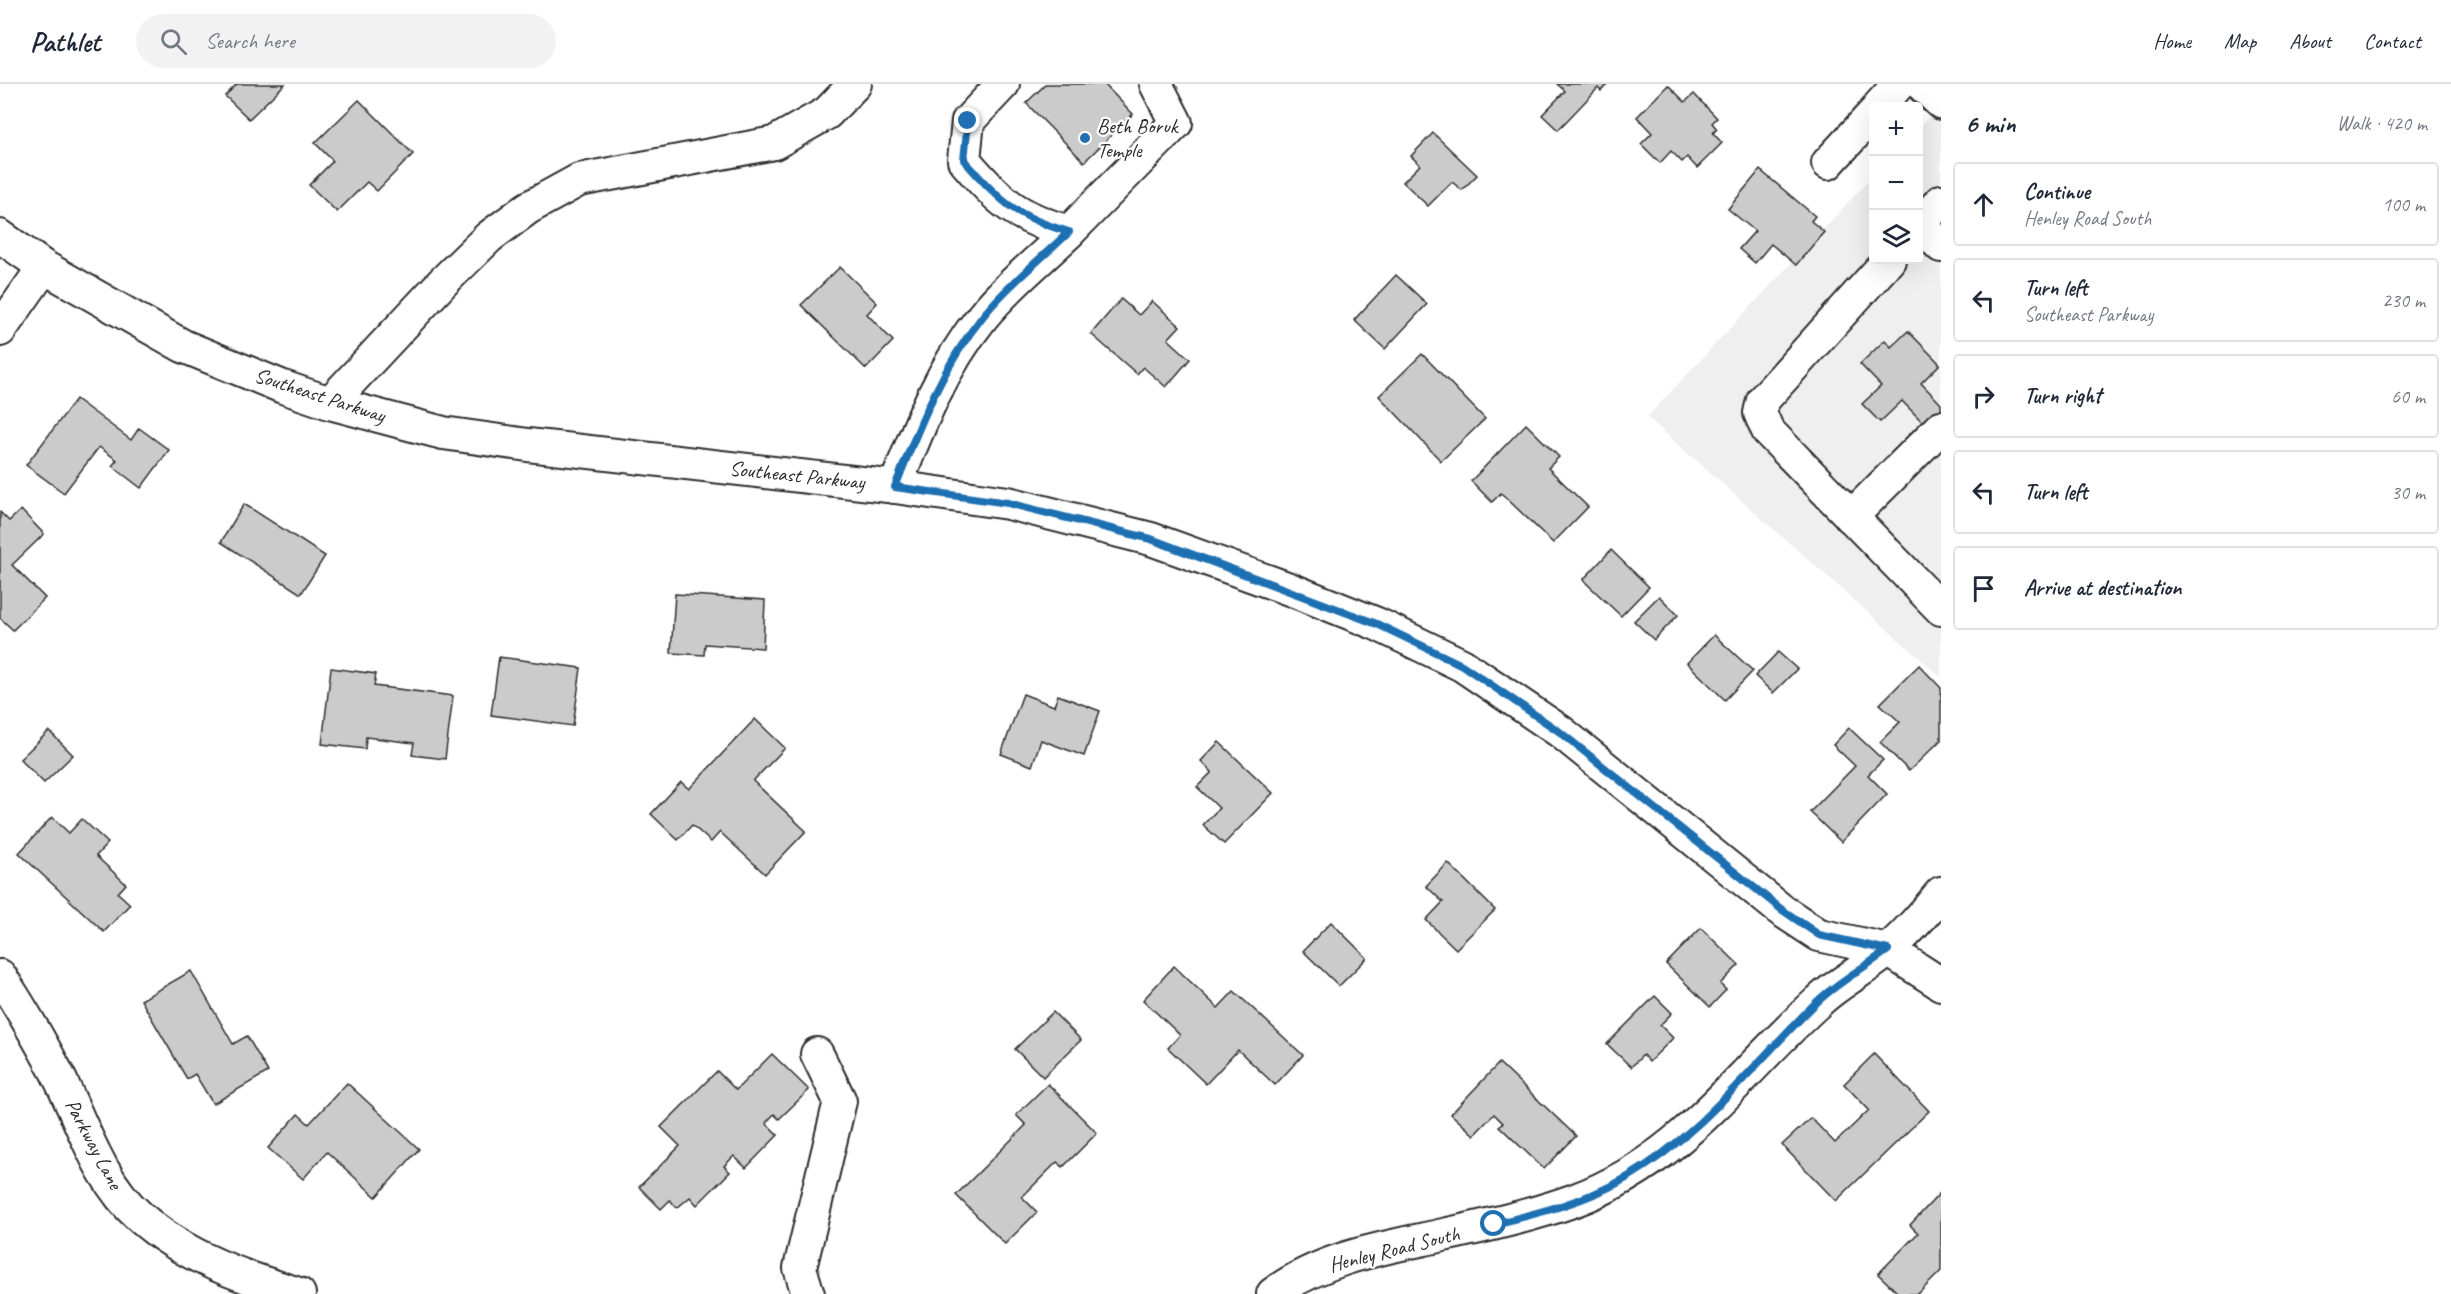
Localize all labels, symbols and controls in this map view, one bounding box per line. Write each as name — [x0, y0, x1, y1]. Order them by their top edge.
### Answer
search box — [136, 14, 556, 68]
text: Pathlet — [30, 24, 100, 59]
icon: search — [157, 25, 190, 58]
text: Search here — [205, 27, 295, 55]
text: Home — [2153, 28, 2191, 54]
text: Map — [2224, 28, 2256, 54]
text: About — [2289, 28, 2331, 54]
text: Contact — [2364, 28, 2421, 54]
map controls — [1869, 102, 1923, 264]
button: + — [1869, 102, 1923, 156]
route end — [954, 107, 980, 133]
text: 6 min — [1965, 107, 2015, 140]
text: Walk · 420 m — [2337, 111, 2427, 136]
place label: Beth Boruk Temple — [1097, 113, 1180, 163]
marker: Beth Boruk Temple — [1078, 131, 1092, 145]
button: − — [1869, 156, 1923, 210]
text: Continue — [2024, 178, 2090, 206]
icon: ahead — [1967, 188, 2000, 221]
text: 100 m — [2382, 192, 2425, 217]
text: Henley Road South — [2024, 206, 2151, 231]
button: layers — [1869, 210, 1923, 264]
text: Turn left — [2024, 274, 2088, 302]
icon: left — [1967, 284, 2000, 317]
text: 230 m — [2382, 288, 2425, 313]
text: Southeast Parkway — [2024, 302, 2153, 327]
street label: Southeast Parkway — [251, 362, 390, 429]
icon: right — [1967, 380, 2000, 413]
text: Turn right — [2024, 382, 2101, 410]
text: 60 m — [2391, 384, 2425, 409]
street label: Southeast Parkway — [728, 455, 868, 495]
icon: left — [1967, 476, 2000, 509]
text: Turn left — [2024, 478, 2088, 506]
text: 30 m — [2391, 480, 2425, 505]
icon: arrive — [1967, 572, 2000, 605]
text: Arrive at destination — [2024, 574, 2181, 602]
street label: Parkway Lane — [59, 1094, 130, 1196]
route start — [1480, 1210, 1506, 1236]
street label: Henley Road South — [1326, 1220, 1462, 1278]

